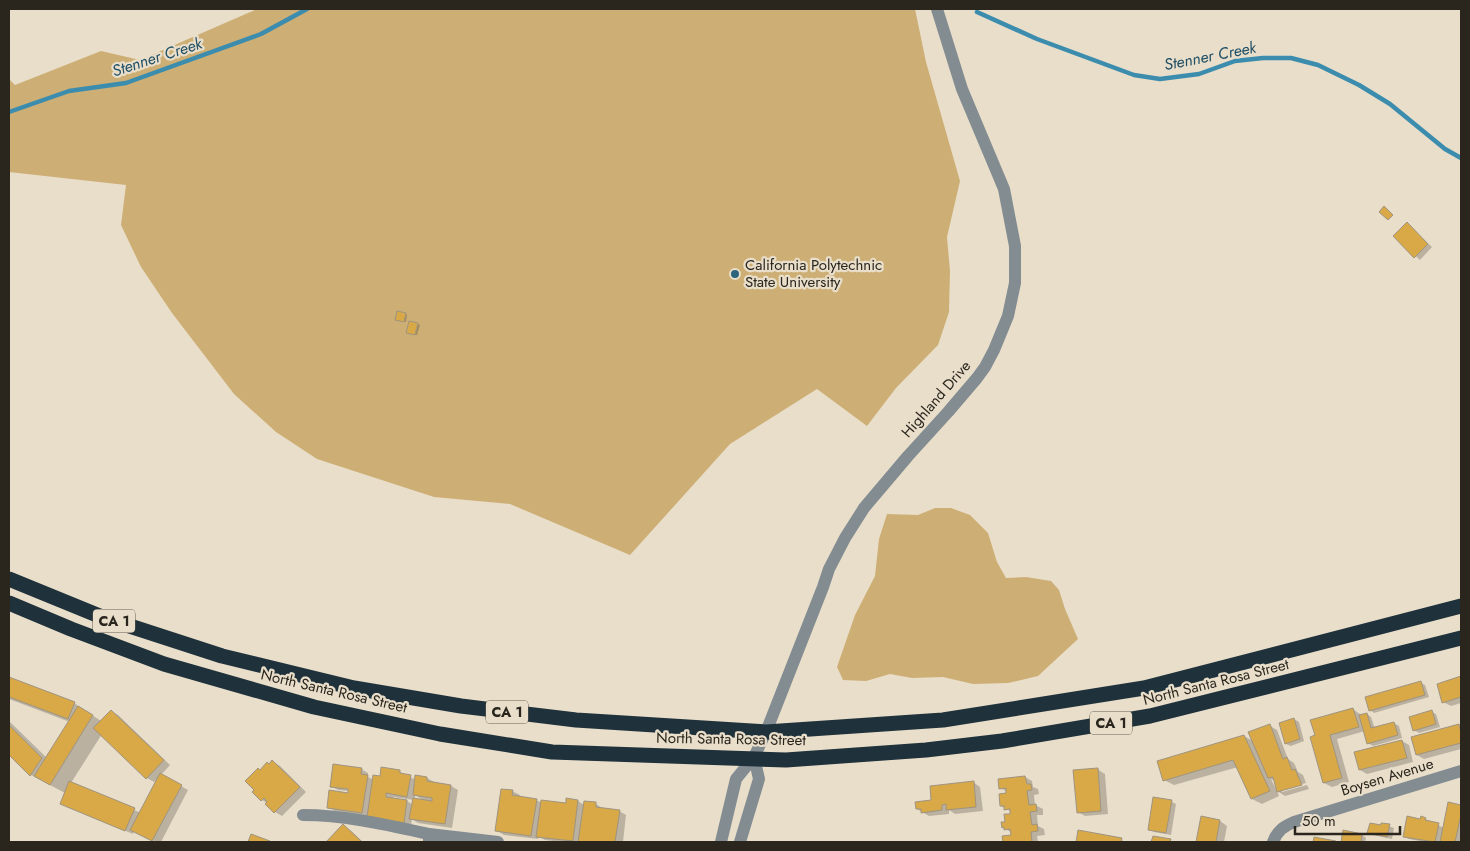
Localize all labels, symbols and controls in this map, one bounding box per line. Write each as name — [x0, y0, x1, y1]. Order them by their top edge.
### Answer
water label: Stenner Creek — [109, 31, 206, 82]
water label: Stenner Creek — [1162, 36, 1259, 76]
place label: California Polytechnic State University — [745, 254, 882, 293]
marker: California Polytechnic State University — [729, 268, 741, 280]
street label: Highland Drive — [896, 355, 976, 442]
road number: CA 1 — [93, 610, 135, 632]
street label: North Santa Rosa Street — [1141, 653, 1292, 711]
street label: North Santa Rosa Street — [259, 663, 410, 719]
road number: CA 1 — [486, 700, 528, 724]
road number: CA 1 — [1090, 711, 1132, 734]
street label: North Santa Rosa Street — [656, 727, 806, 751]
street label: Boysen Avenue — [1338, 752, 1436, 802]
scale bar — [1295, 804, 1400, 836]
text: 50 m — [1302, 810, 1336, 832]

